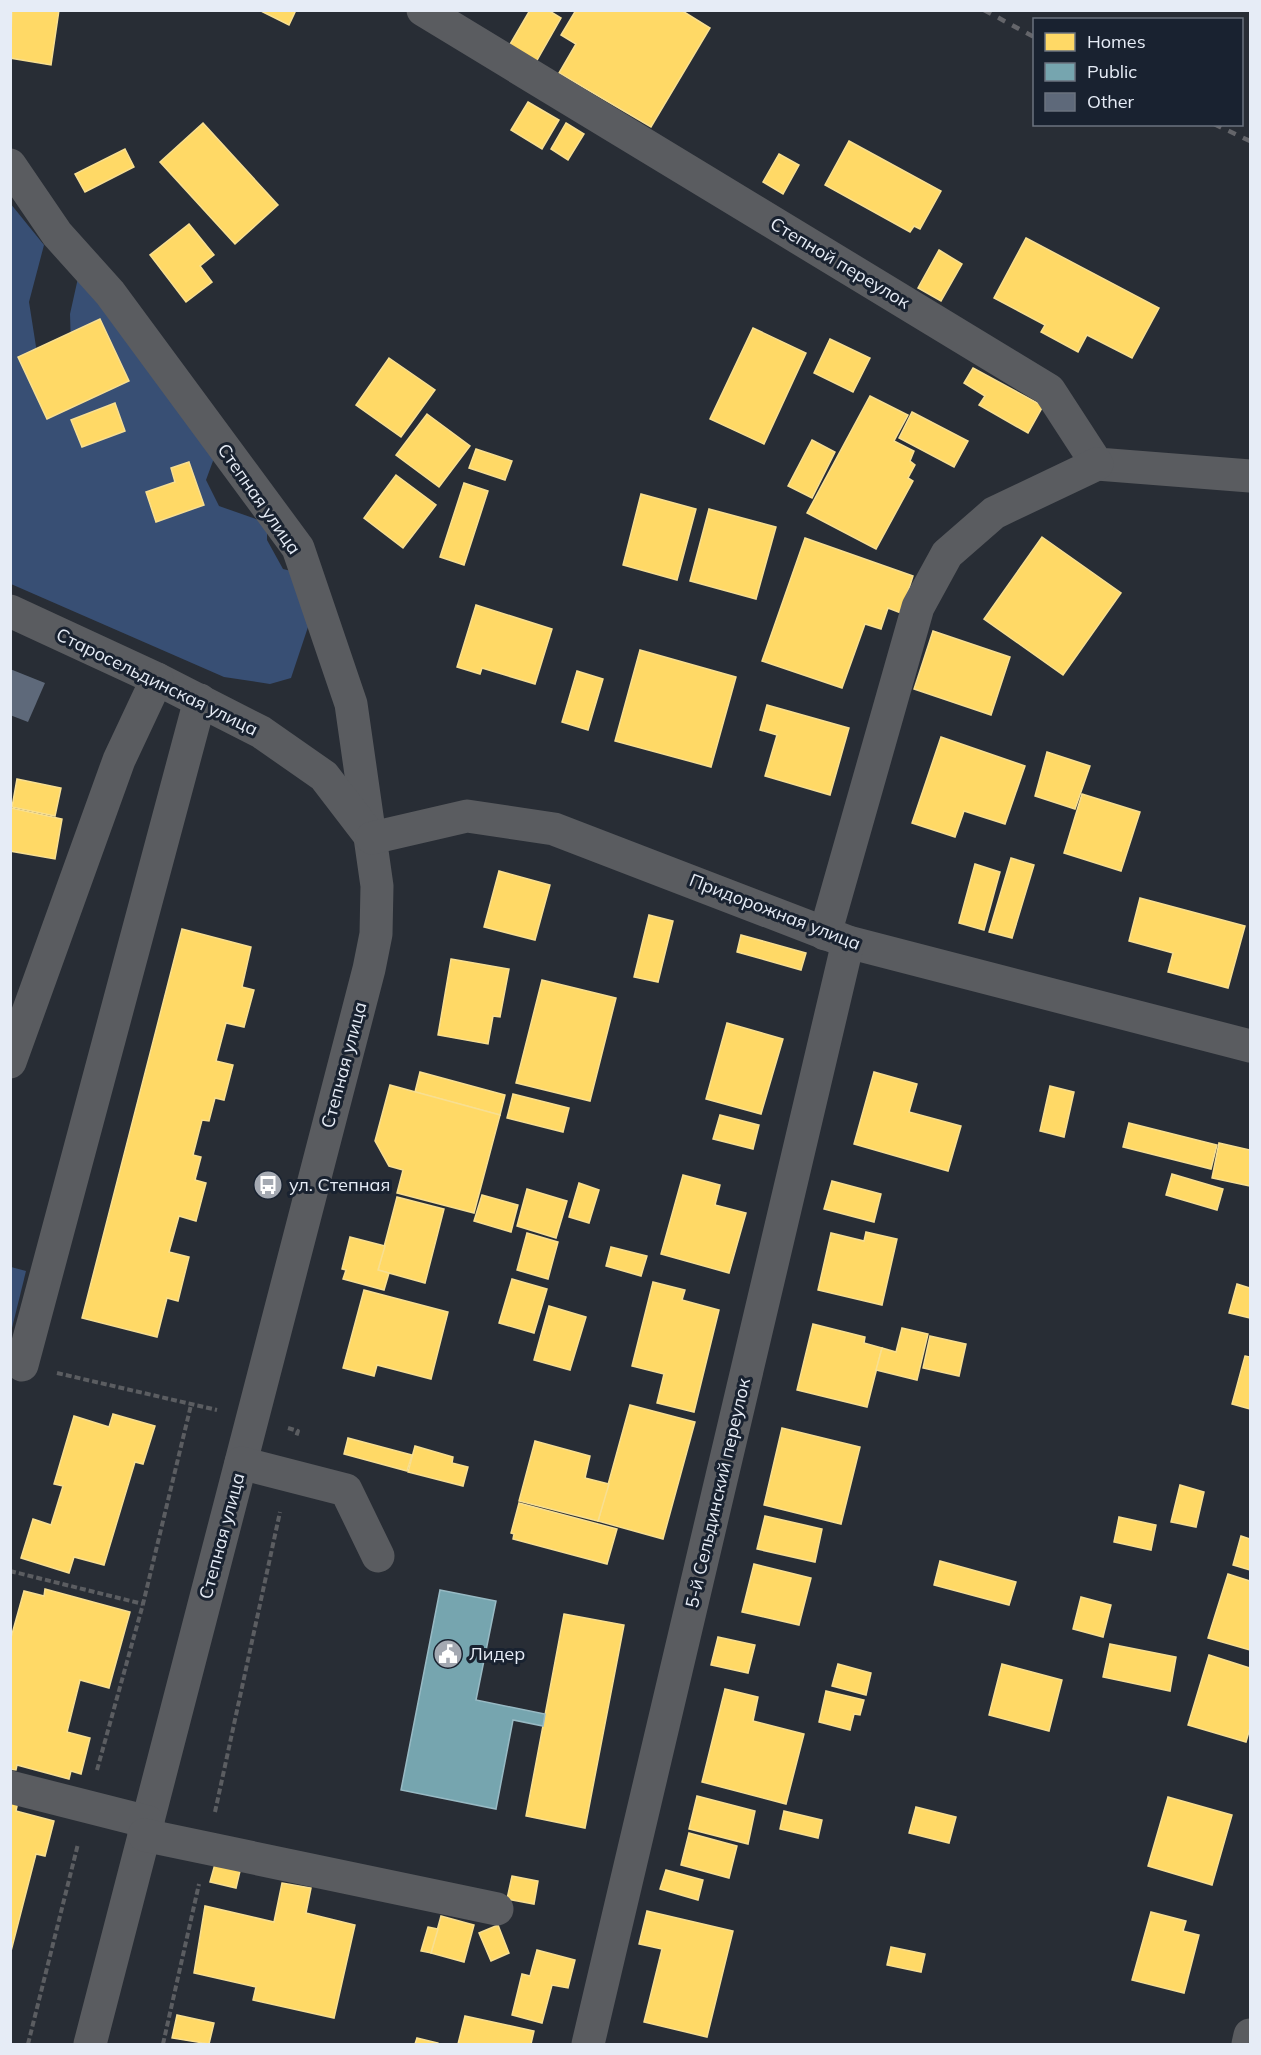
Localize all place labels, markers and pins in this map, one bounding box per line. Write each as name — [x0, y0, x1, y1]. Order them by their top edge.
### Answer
bus stop icon: ул. Степная — [252, 1169, 284, 1201]
place label: ул. Степная — [289, 1173, 390, 1196]
public building icon: Лидер — [432, 1638, 464, 1670]
place label: Лидер — [469, 1642, 525, 1665]

